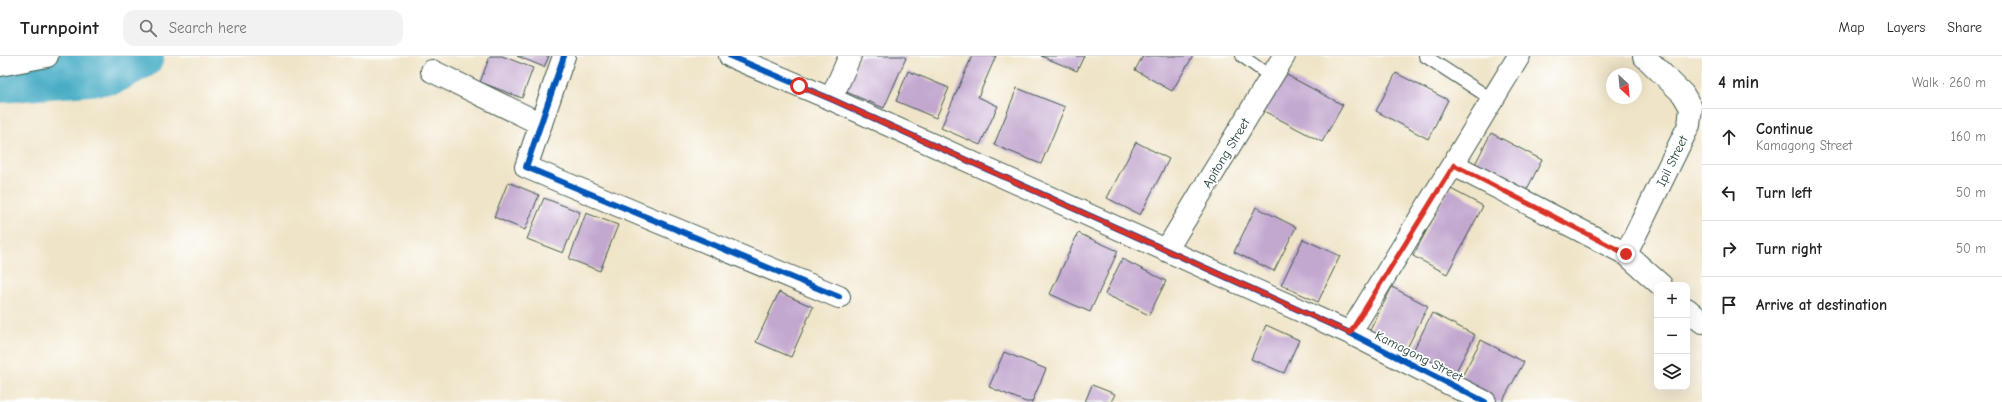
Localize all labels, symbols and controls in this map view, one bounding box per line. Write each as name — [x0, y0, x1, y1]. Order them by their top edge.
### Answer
search box — [123, 10, 403, 46]
text: Turnpoint — [20, 17, 99, 39]
icon: search — [137, 17, 159, 39]
text: Search here — [169, 19, 247, 37]
text: Map — [1838, 19, 1865, 36]
text: Layers — [1887, 19, 1925, 36]
text: Share — [1947, 19, 1982, 36]
north arrow — [1606, 68, 1642, 104]
text: 4 min — [1718, 73, 1759, 92]
text: Walk · 260 m — [1912, 75, 1986, 90]
route start — [790, 77, 808, 95]
street label: Apitong Street — [1199, 114, 1253, 191]
text: Continue — [1756, 120, 1813, 138]
icon: ahead — [1718, 126, 1740, 148]
text: 160 m — [1951, 129, 1986, 144]
street label: Ipil Street — [1653, 132, 1691, 189]
text: Kamagong Street — [1756, 138, 1852, 153]
icon: left — [1718, 182, 1740, 204]
text: Turn left — [1756, 184, 1812, 202]
text: 50 m — [1956, 185, 1986, 200]
icon: right — [1718, 238, 1740, 260]
text: Turn right — [1756, 240, 1822, 258]
text: 50 m — [1956, 241, 1986, 256]
route end — [1617, 245, 1635, 263]
map controls — [1654, 282, 1690, 390]
button: + — [1654, 282, 1690, 318]
icon: arrive — [1718, 294, 1740, 316]
text: Arrive at destination — [1756, 296, 1887, 314]
button: − — [1654, 318, 1690, 354]
street label: Kamagong Street — [1373, 327, 1466, 385]
button: layers — [1654, 354, 1690, 390]

